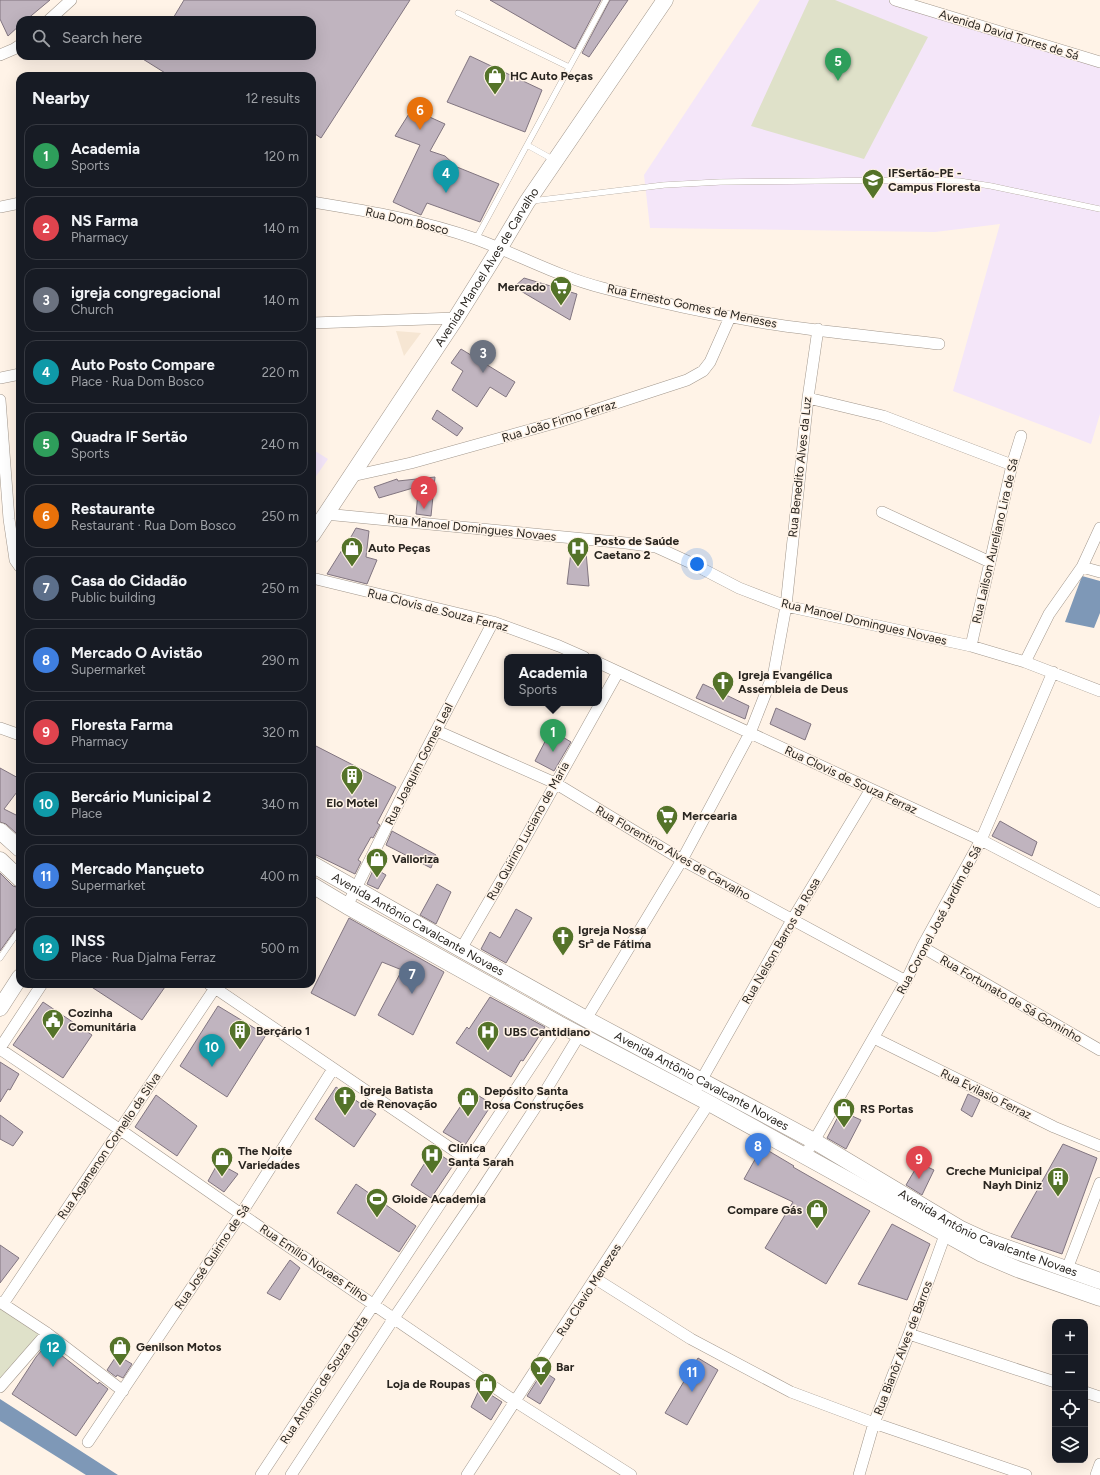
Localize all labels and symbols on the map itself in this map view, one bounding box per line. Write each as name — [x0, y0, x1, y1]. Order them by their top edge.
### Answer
street label: Avenida David Torres de Sá — [937, 7, 1081, 63]
pin: 5 — [825, 48, 851, 81]
shop icon: HC Auto Peças — [482, 63, 508, 96]
place label: HC Auto Peças — [510, 69, 593, 83]
pin: 6 — [407, 97, 433, 130]
pin: 4 — [433, 160, 459, 193]
place label: IFSertão-PE - Campus Floresta — [888, 166, 981, 194]
school or university icon: IFSertão-PE - Campus Floresta — [860, 167, 886, 200]
street label: Avenida Manoel Alves de Carvalho — [432, 185, 542, 349]
street label: Rua Dom Bosco — [364, 205, 450, 237]
supermarket icon: Mercado — [548, 274, 574, 307]
place label: Mercado — [497, 280, 546, 294]
street label: Rua Ernesto Gomes de Meneses — [606, 281, 779, 331]
pin: 3 — [470, 340, 496, 373]
street label: Rua Benedito Alves da Luz — [786, 396, 814, 538]
street label: Rua João Firmo Ferraz — [500, 397, 618, 445]
street label: Rua Lailson Aureliano Lira de Sá — [969, 457, 1021, 625]
pin: 2 — [411, 476, 437, 509]
street label: Rua Manoel Domingues Novaes — [387, 512, 557, 544]
place label: Posto de Saúde Caetano 2 — [594, 534, 680, 562]
shop icon: Auto Peças — [339, 535, 365, 568]
hospital icon: Posto de Saúde Caetano 2 — [565, 535, 591, 568]
place label: Auto Peças — [368, 541, 431, 555]
your location — [687, 554, 707, 574]
street label: Rua Clovis de Souza Ferraz — [366, 586, 510, 634]
street label: Rua Manoel Domingues Novaes — [780, 596, 949, 648]
place label: Igreja Evangélica Assembleia de Deus — [738, 668, 849, 696]
church icon: Igreja Evangélica Assembleia de Deus — [710, 669, 736, 702]
street label: Rua Joaquim Gomes Leal — [382, 701, 456, 827]
pin: 1 — [540, 719, 566, 752]
street label: Rua Clovis de Souza Ferraz — [782, 743, 920, 817]
street label: Rua Quirino Luciano de Maria — [484, 759, 572, 903]
building icon: Elo Motel — [339, 763, 365, 796]
place label: Elo Motel — [326, 796, 378, 810]
street label: Rua Florentino Alves de Carvalho — [593, 803, 753, 903]
supermarket icon: Mercearia — [654, 803, 680, 836]
place label: Mercearia — [682, 809, 737, 823]
street label: Rua Coronel José Jardim de Sá — [894, 843, 984, 997]
shop icon: Valloriza — [364, 846, 390, 879]
place label: Valloriza — [392, 852, 439, 866]
street label: Avenida Antônio Cavalcante Novaes — [330, 870, 507, 979]
street label: Rua Nelson Barros da Rosa — [739, 875, 823, 1007]
place label: Igreja Nossa Srª de Fátima — [578, 923, 651, 951]
church icon: Igreja Nossa Srª de Fátima — [550, 924, 576, 957]
street label: Rua Fortunato de Sá Gominho — [938, 953, 1085, 1045]
pin: 7 — [399, 961, 425, 994]
place label: Cozinha Comunitária — [68, 1006, 136, 1034]
public building icon: Cozinha Comunitária — [40, 1007, 66, 1040]
building icon: Berçário 1 — [227, 1018, 253, 1051]
hospital icon: UBS Cantidiano — [475, 1019, 501, 1052]
place label: Berçário 1 — [256, 1024, 310, 1038]
place label: UBS Cantidiano — [504, 1025, 590, 1039]
street label: Avenida Antônio Cavalcante Novaes — [612, 1029, 792, 1133]
pin: 10 — [199, 1034, 225, 1067]
street label: Rua Evilasio Ferraz — [938, 1066, 1034, 1122]
street label: Rua Agamenon Cornello da Silva — [55, 1070, 163, 1222]
place label: Igreja Batista de Renovação — [360, 1083, 437, 1111]
church icon: Igreja Batista de Renovação — [332, 1084, 358, 1117]
place label: Depósito Santa Rosa Construções — [484, 1084, 584, 1112]
shop icon: Depósito Santa Rosa Construções — [455, 1085, 481, 1118]
shop icon: RS Portas — [831, 1096, 857, 1129]
place label: RS Portas — [860, 1102, 914, 1116]
pin: 8 — [745, 1133, 771, 1166]
place label: Clínica Santa Sarah — [448, 1141, 514, 1169]
hospital icon: Clínica Santa Sarah — [419, 1142, 445, 1175]
place label: The Noite Variedades — [238, 1144, 300, 1172]
shop icon: The Noite Variedades — [209, 1145, 235, 1178]
pin: 9 — [906, 1146, 932, 1179]
place label: Creche Municipal Nayh Diniz — [946, 1164, 1042, 1192]
building icon: Creche Municipal Nayh Diniz — [1045, 1165, 1071, 1198]
sports icon: Gloide Academia — [364, 1186, 390, 1219]
street label: Avenida Antônio Cavalcante Novaes — [896, 1186, 1080, 1280]
place label: Gloide Academia — [392, 1192, 486, 1206]
shop icon: Compare Gás — [804, 1197, 830, 1230]
street label: Rua José Quirino de Sá — [172, 1202, 252, 1312]
place label: Compare Gás — [727, 1203, 802, 1217]
street label: Rua Emílio Novaes Filho — [257, 1221, 371, 1305]
street label: Rua Clavio Menezes — [554, 1241, 624, 1339]
street label: Rua Bianôr Alves de Barros — [871, 1278, 935, 1417]
street label: Rua Antonio de Souza Jotta — [277, 1313, 371, 1447]
pin: 12 — [40, 1334, 66, 1367]
shop icon: Genilson Motos — [107, 1334, 133, 1367]
place label: Genilson Motos — [136, 1340, 222, 1354]
bar icon: Bar — [528, 1354, 554, 1387]
pin: 11 — [679, 1359, 705, 1392]
place label: Bar — [556, 1360, 575, 1374]
shop icon: Loja de Roupas — [473, 1371, 499, 1404]
place label: Loja de Roupas — [386, 1377, 470, 1391]

